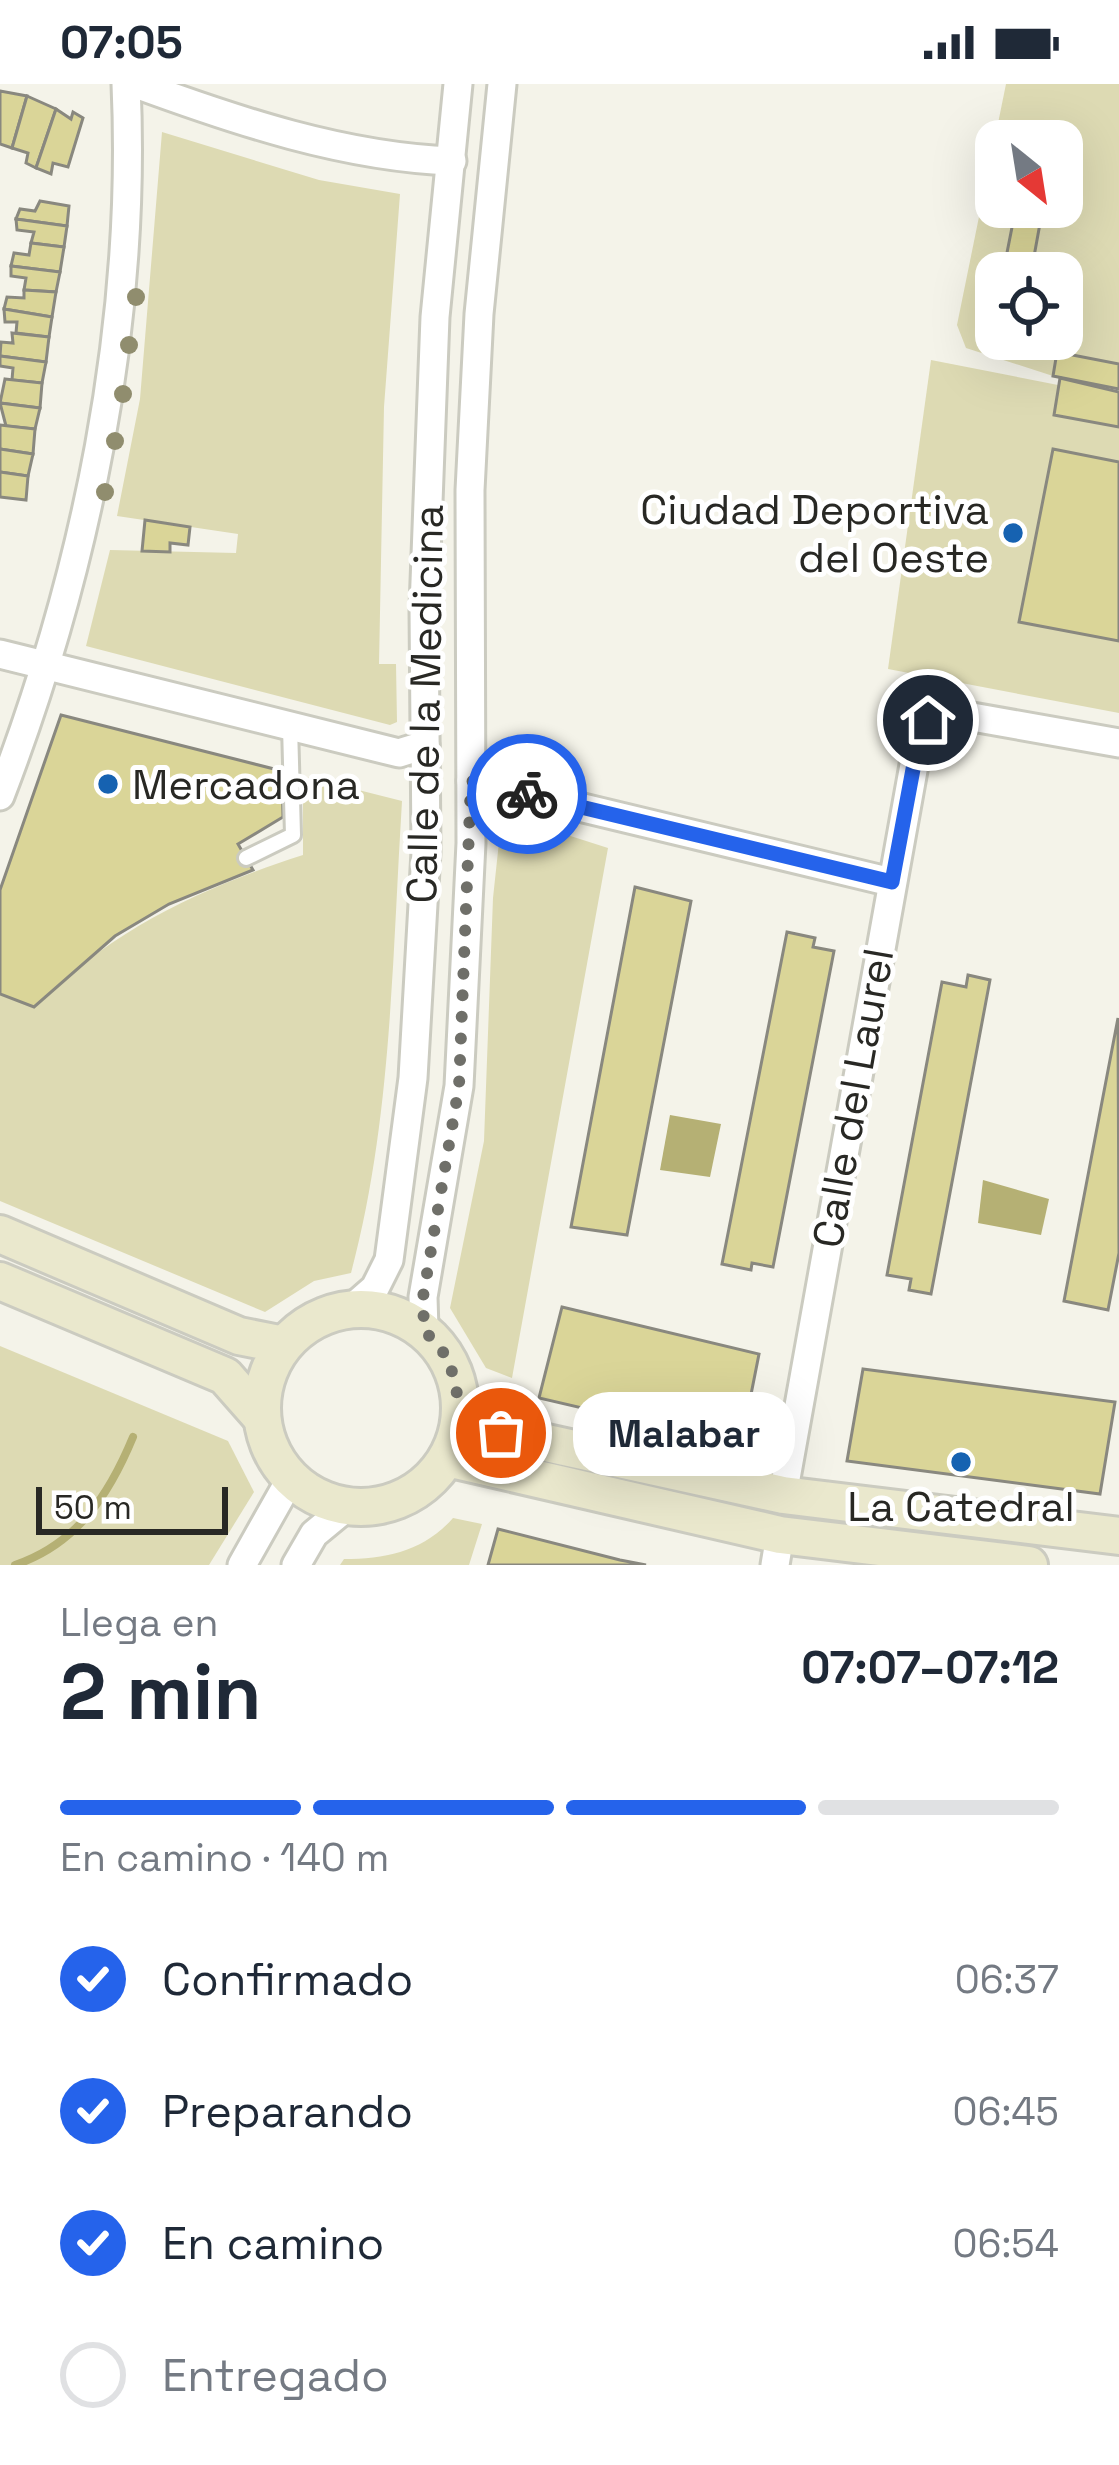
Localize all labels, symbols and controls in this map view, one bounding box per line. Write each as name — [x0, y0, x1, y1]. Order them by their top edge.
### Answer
text: 07:05 — [60, 14, 183, 71]
north arrow — [975, 120, 1083, 228]
map controls — [975, 120, 1083, 360]
button: locate — [975, 252, 1083, 360]
place label: Ciudad Deportiva del Oeste — [640, 483, 989, 584]
street label: Calle de la Medicina — [395, 504, 455, 904]
marker: Ciudad Deportiva del Oeste — [1000, 520, 1026, 546]
pin — [877, 669, 979, 771]
icon: home — [895, 687, 961, 753]
courier — [467, 734, 587, 854]
place label: Mercadona — [132, 758, 360, 811]
icon: bike — [494, 761, 560, 827]
marker: Mercadona — [95, 771, 121, 797]
street label: Calle del Laurel — [801, 944, 905, 1252]
pin — [450, 1382, 552, 1484]
callout: Malabar — [573, 1391, 795, 1475]
icon: bag — [468, 1400, 534, 1466]
text: Malabar — [608, 1409, 760, 1458]
marker: La Catedral — [948, 1449, 974, 1475]
place label: La Catedral — [847, 1480, 1075, 1533]
scale bar — [36, 1481, 228, 1534]
text: 50 m — [54, 1487, 132, 1529]
text: Llega en — [60, 1598, 218, 1647]
text: 07:07–07:12 — [801, 1639, 1059, 1696]
text: 2 min — [60, 1642, 262, 1742]
text: En camino · 140 m — [60, 1833, 389, 1882]
icon: check — [60, 1946, 126, 2012]
text: Confirmado — [162, 1951, 413, 2008]
text: 06:37 — [955, 1955, 1059, 2004]
icon: check — [60, 2078, 126, 2144]
text: Preparando — [162, 2083, 413, 2140]
text: 06:45 — [953, 2087, 1059, 2136]
icon: check — [60, 2210, 126, 2276]
text: En camino — [162, 2215, 384, 2272]
text: 06:54 — [953, 2219, 1059, 2268]
text: Entregado — [162, 2347, 389, 2404]

